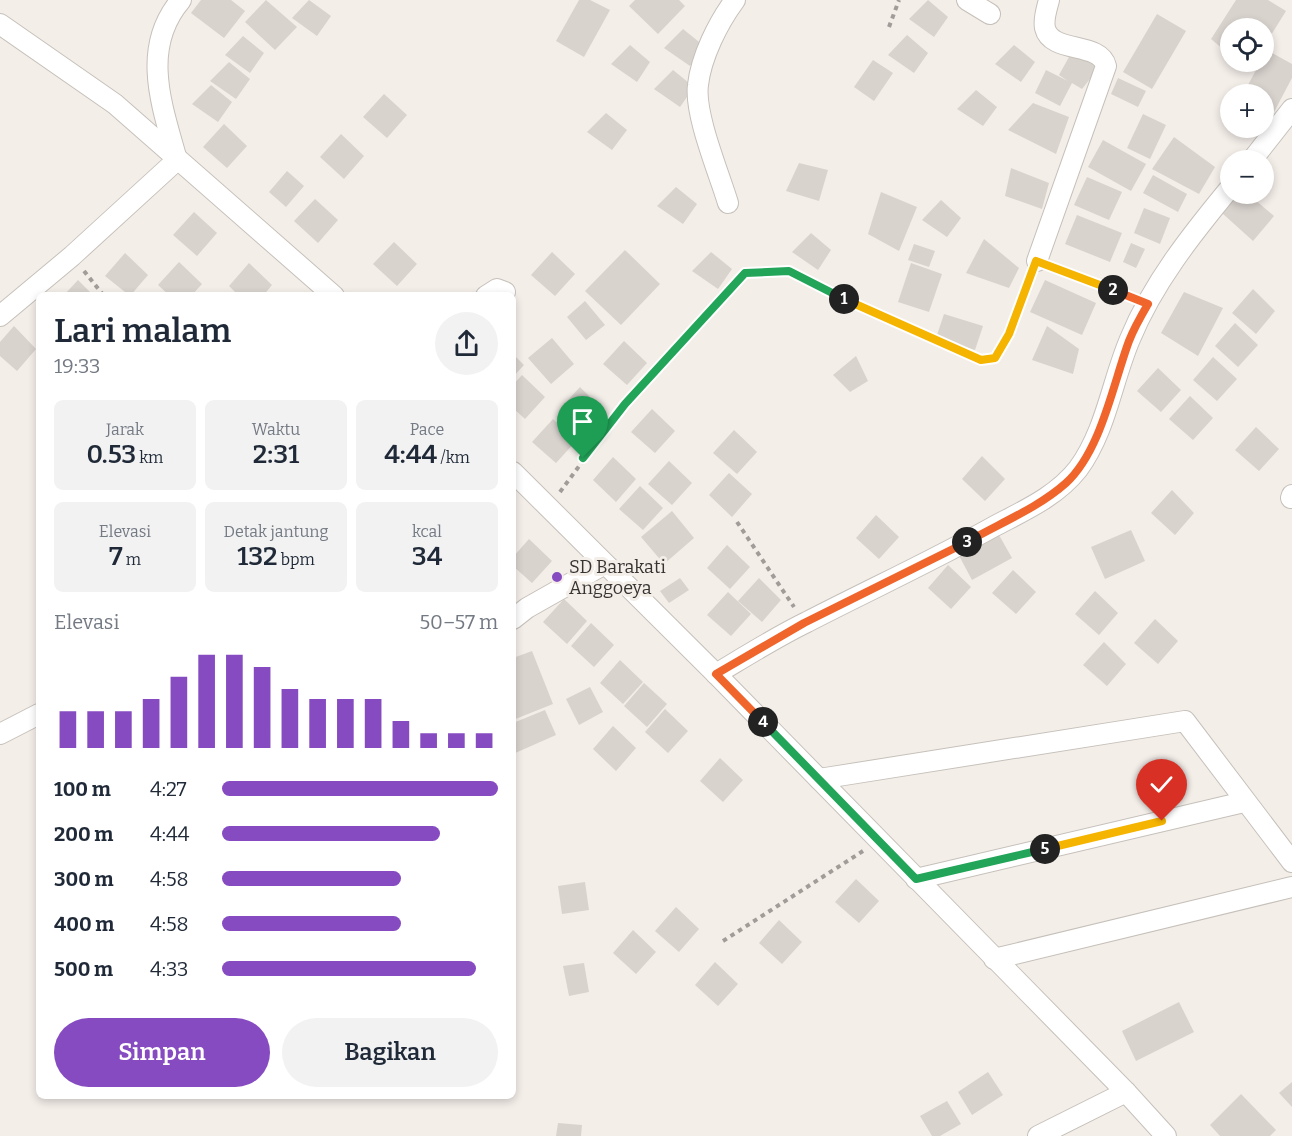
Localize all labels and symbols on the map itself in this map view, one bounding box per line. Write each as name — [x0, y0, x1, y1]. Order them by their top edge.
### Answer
pin: 2 — [1098, 275, 1128, 305]
pin: 1 — [829, 284, 859, 314]
pin — [557, 396, 608, 458]
pin: 3 — [952, 527, 982, 557]
place label: SD Barakati Anggoeya — [569, 556, 666, 599]
marker: SD Barakati Anggoeya — [550, 570, 564, 584]
pin: 4 — [748, 707, 778, 737]
pin — [1136, 759, 1187, 821]
pin: 5 — [1030, 834, 1060, 864]

